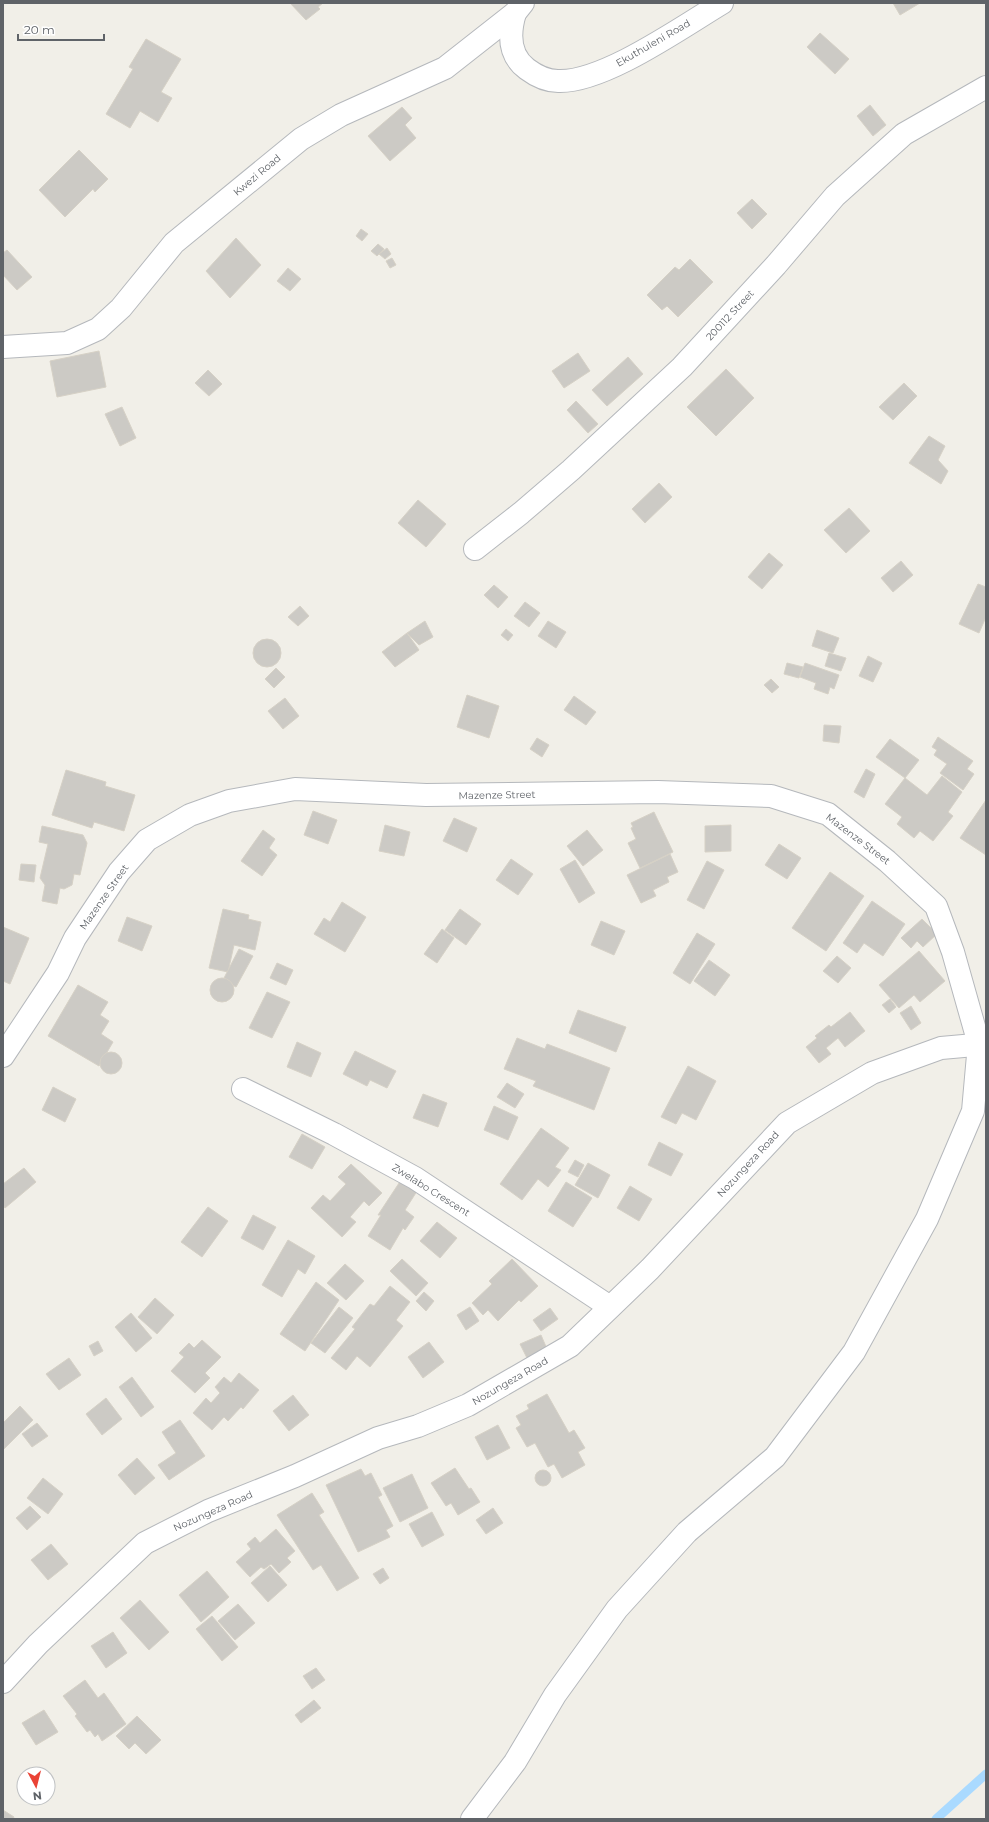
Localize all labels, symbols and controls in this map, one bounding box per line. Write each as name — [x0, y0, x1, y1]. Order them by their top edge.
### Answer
scale bar — [18, 16, 104, 42]
street label: Ekuthuleni Road — [613, 16, 693, 70]
text: 20 m — [24, 22, 55, 37]
street label: Kwezi Road — [231, 151, 283, 199]
street label: 200112 Street — [703, 287, 757, 343]
street label: Mazenze Street — [458, 788, 536, 802]
street label: Mazenze Street — [823, 811, 893, 867]
street label: Mazenze Street — [77, 862, 131, 932]
street label: Nozungeza Road — [714, 1128, 782, 1200]
street label: Zwelabo Crescent — [390, 1161, 472, 1219]
street label: Nozungeza Road — [470, 1354, 550, 1408]
street label: Nozungeza Road — [171, 1488, 255, 1534]
north arrow — [16, 1766, 56, 1806]
text: N — [32, 1788, 42, 1803]

